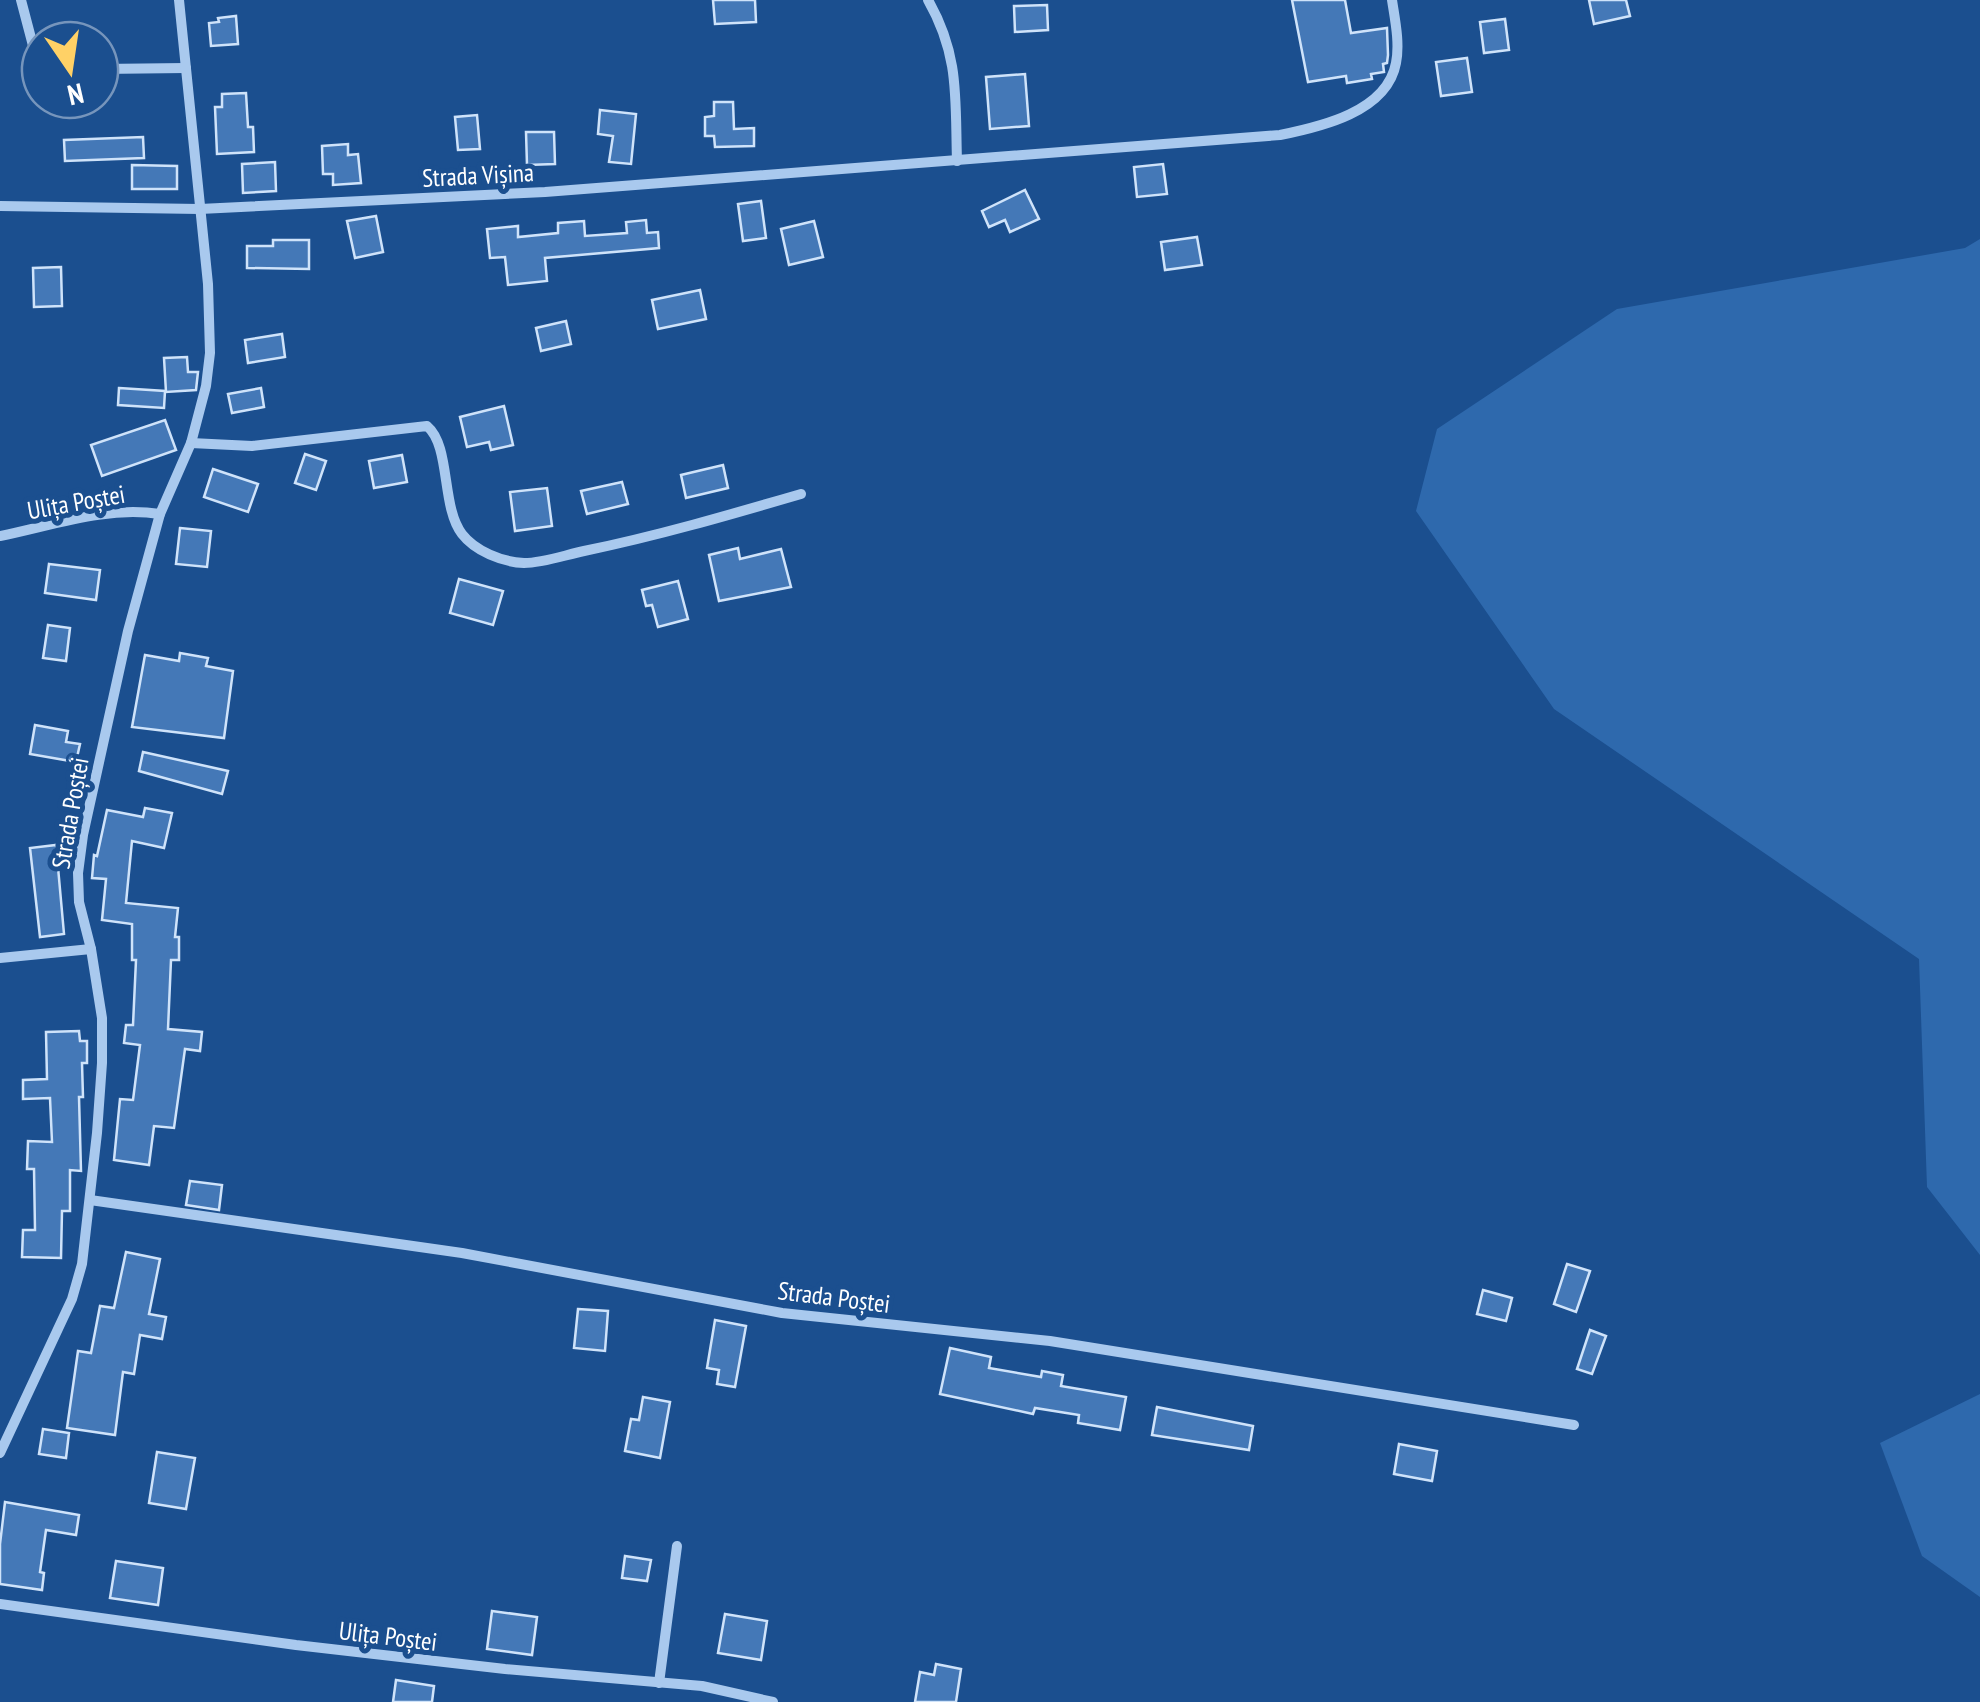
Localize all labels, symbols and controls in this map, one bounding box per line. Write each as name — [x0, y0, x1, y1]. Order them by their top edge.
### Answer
north arrow — [20, 20, 120, 120]
text: N — [64, 75, 87, 115]
street label: Strada Vișina — [421, 156, 535, 194]
street label: Ulița Poștei — [25, 478, 127, 526]
street label: Strada Poștei — [44, 755, 96, 871]
street label: Strada Poștei — [776, 1274, 892, 1320]
street label: Ulița Poștei — [337, 1614, 439, 1658]

